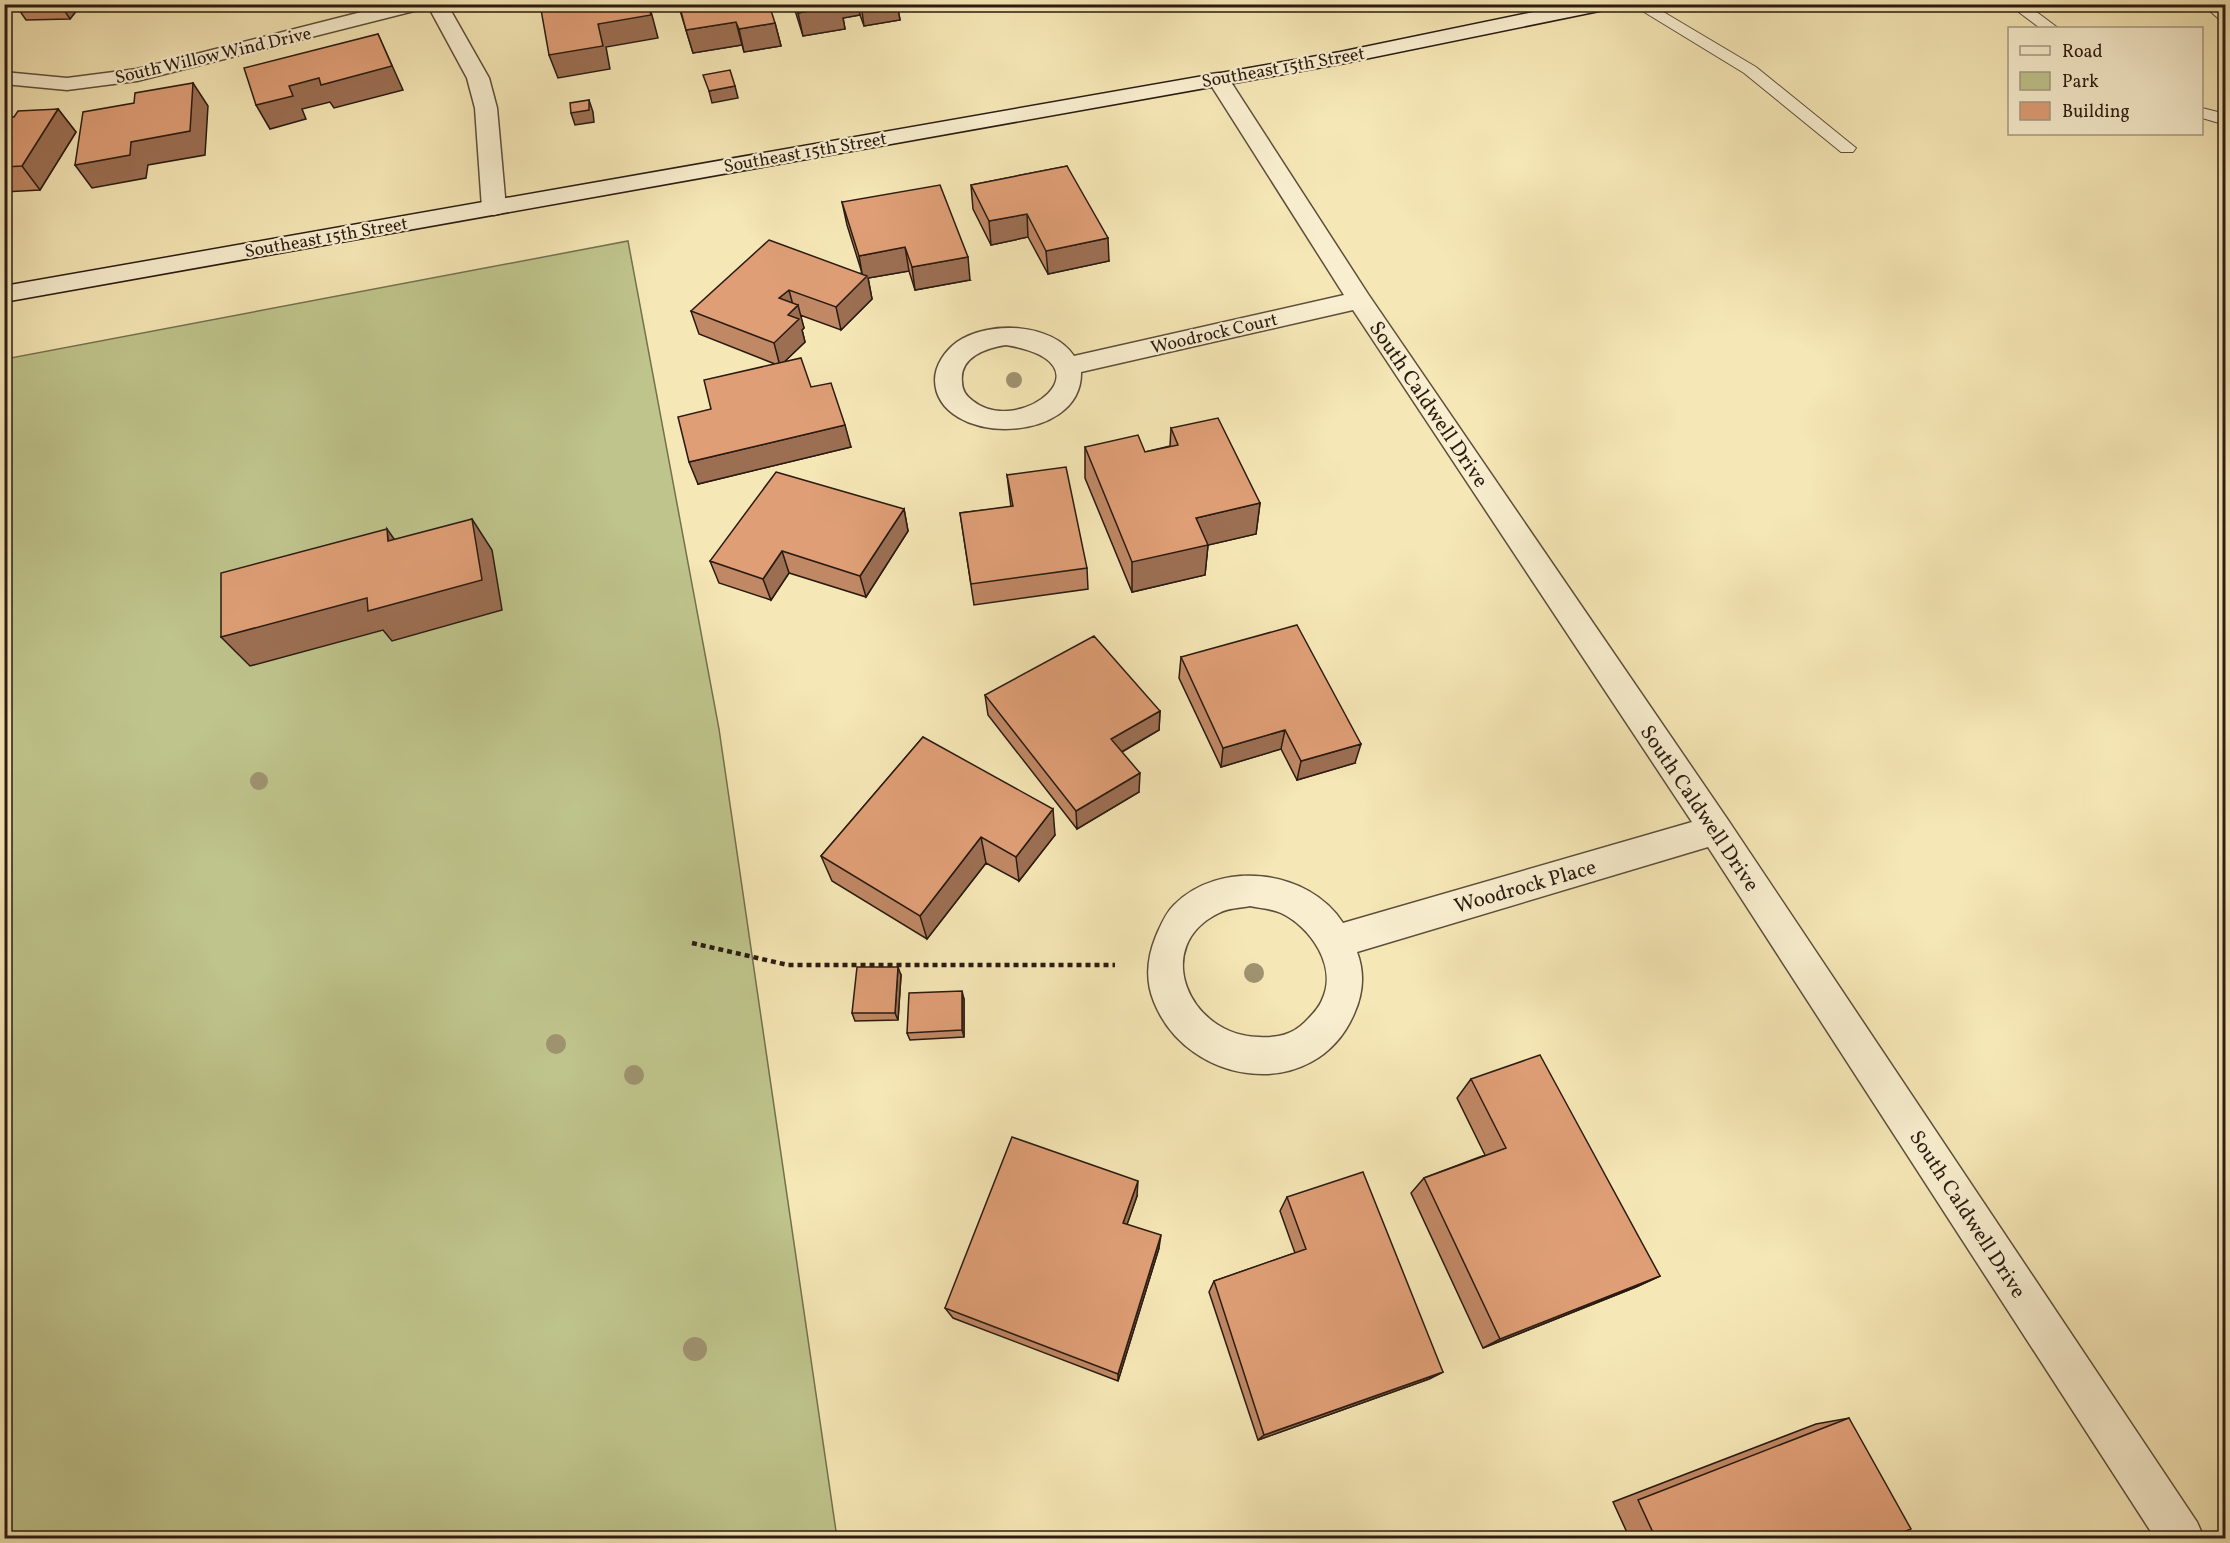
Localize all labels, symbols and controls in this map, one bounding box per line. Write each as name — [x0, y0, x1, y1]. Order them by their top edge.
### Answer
street label: South Willow Wind Drive — [113, 22, 314, 91]
legend — [2008, 27, 2203, 135]
text: Road — [2062, 40, 2103, 65]
street label: Southeast 15th Street — [1200, 42, 1367, 95]
text: Park — [2062, 70, 2099, 95]
text: Building — [2062, 100, 2130, 125]
street label: Southeast 15th Street — [722, 127, 889, 180]
street label: Southeast 15th Street — [243, 212, 410, 265]
street label: Woodrock Court — [1148, 308, 1280, 361]
street label: South Caldwell Drive — [1361, 316, 1494, 494]
street label: South Caldwell Drive — [1632, 720, 1765, 898]
street label: Woodrock Place — [1451, 853, 1600, 922]
street label: South Caldwell Drive — [1901, 1125, 2032, 1305]

